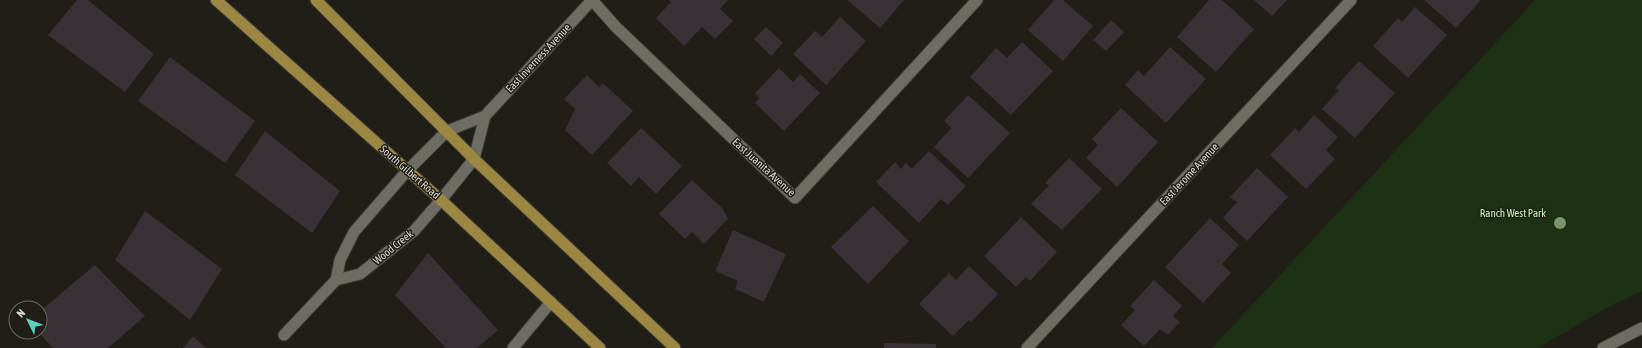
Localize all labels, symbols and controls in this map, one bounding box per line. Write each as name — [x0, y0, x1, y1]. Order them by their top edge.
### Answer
street label: East Inverness Avenue — [503, 21, 573, 95]
street label: East Juanita Avenue — [730, 136, 798, 198]
street label: East Jerome Avenue — [1157, 141, 1221, 207]
street label: South Gilbert Road — [378, 143, 442, 201]
park label: Ranch West Park — [1480, 207, 1546, 219]
street label: Wood Creek — [371, 227, 415, 267]
north arrow — [8, 300, 48, 340]
text: N — [14, 307, 27, 320]

